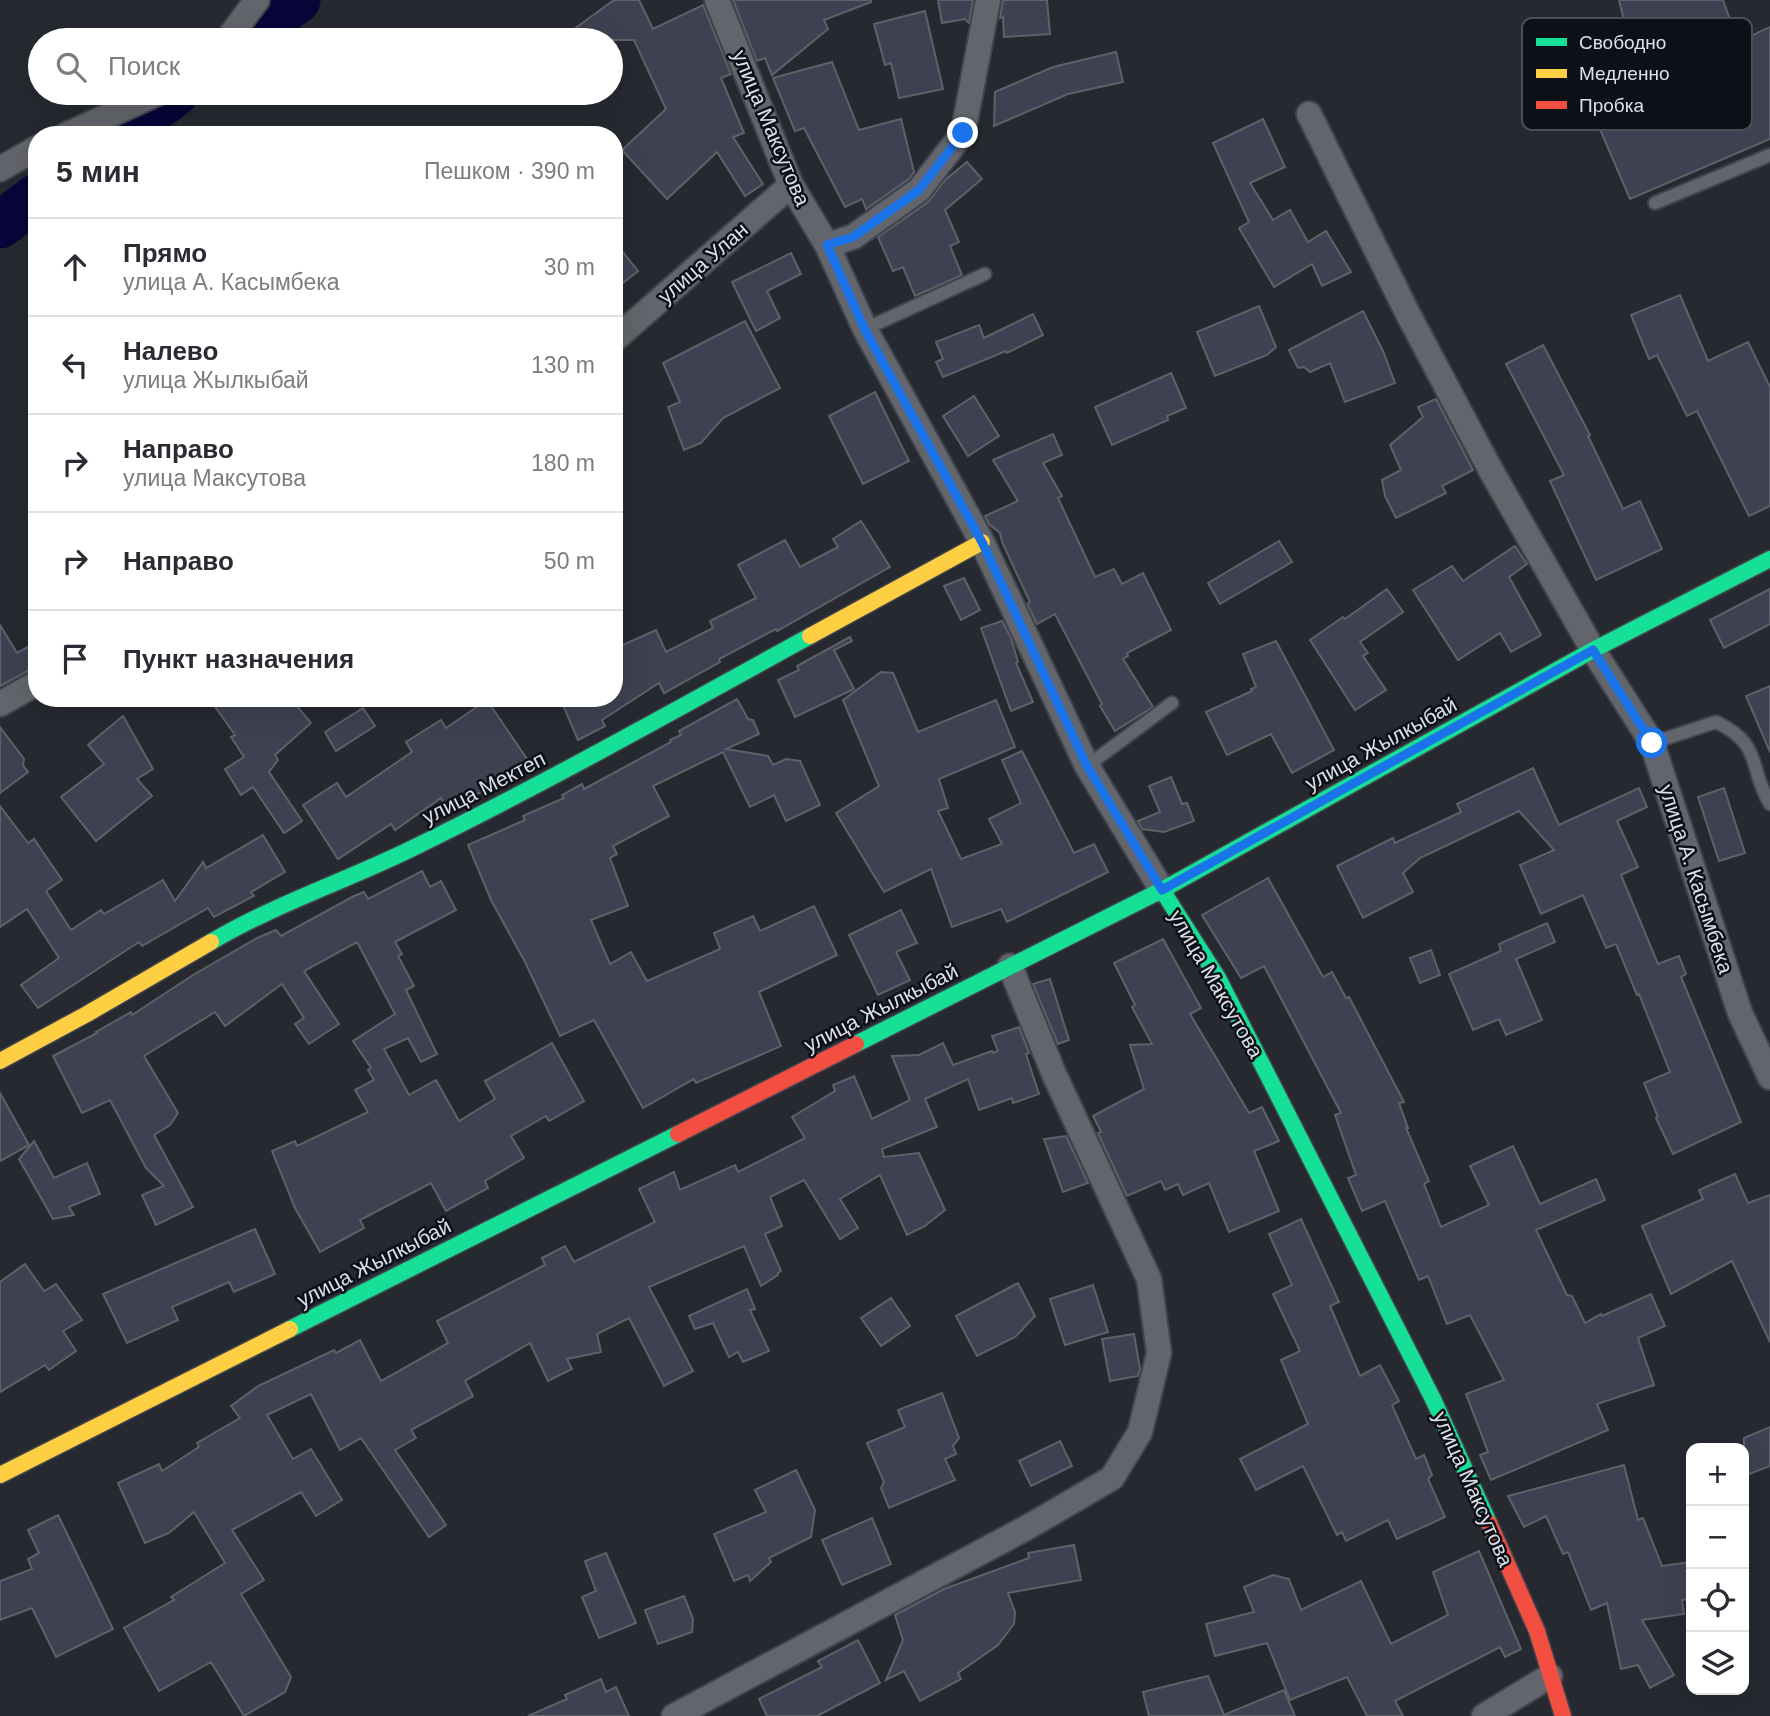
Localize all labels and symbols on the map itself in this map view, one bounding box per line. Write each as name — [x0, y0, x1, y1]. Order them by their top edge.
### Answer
legend — [1522, 18, 1752, 130]
text: Свободно — [1579, 32, 1666, 53]
street label: улица Максутова — [728, 46, 815, 209]
text: Медленно — [1579, 63, 1669, 84]
text: Пробка — [1579, 95, 1644, 116]
route end — [947, 117, 978, 148]
street label: улица Улан — [653, 218, 752, 308]
street label: улица Жылкыбай — [1301, 692, 1460, 795]
route start — [1636, 727, 1667, 758]
street label: улица Мектеп — [418, 747, 549, 828]
street label: улица А. Касымбека — [1655, 781, 1738, 977]
street label: улица Максутова — [1165, 906, 1268, 1062]
street label: улица Жылкыбай — [800, 959, 962, 1056]
street label: улица Жылкыбай — [293, 1214, 455, 1311]
street label: улица Максутова — [1429, 1408, 1518, 1570]

